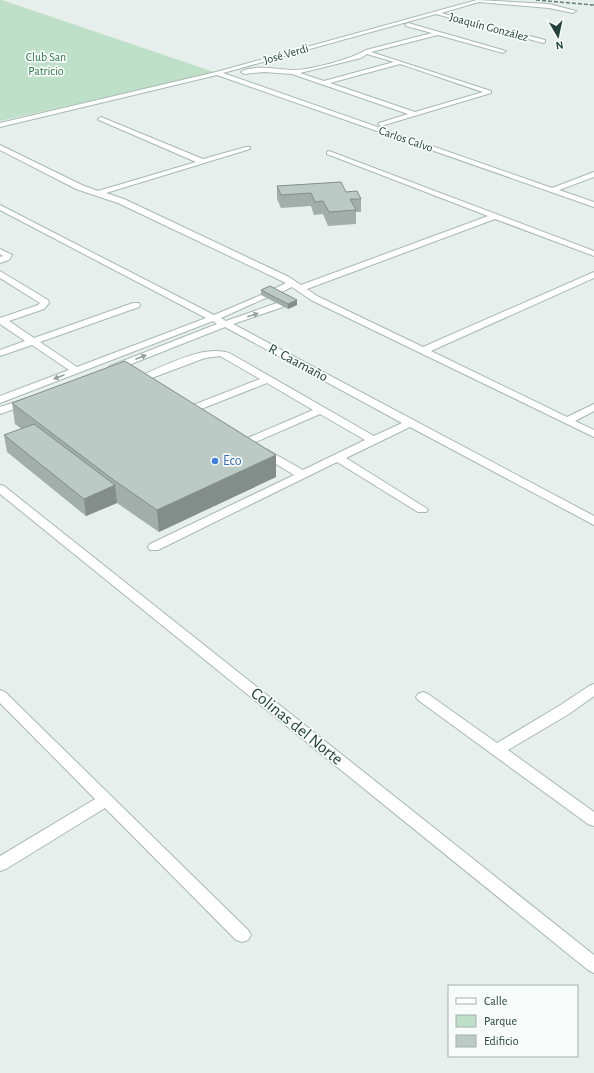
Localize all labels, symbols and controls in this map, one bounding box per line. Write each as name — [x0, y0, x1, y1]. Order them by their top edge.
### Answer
street label: Joaquín González — [448, 11, 530, 43]
north arrow — [538, 16, 578, 56]
text: N — [555, 39, 564, 51]
street label: José Verdi — [262, 42, 310, 66]
park label: Club San Patricio — [26, 51, 66, 77]
street label: Carlos Calvo — [377, 124, 435, 154]
one-way arrow — [247, 312, 259, 318]
street label: R. Caamaño — [266, 342, 330, 384]
one-way arrow — [135, 353, 147, 359]
one-way arrow — [53, 375, 65, 381]
place label: Eco — [223, 454, 242, 468]
marker: Eco — [210, 456, 220, 466]
street label: Colinas del Norte — [248, 684, 346, 768]
legend — [448, 985, 578, 1057]
text: Calle — [484, 995, 507, 1007]
text: Parque — [484, 1015, 517, 1027]
text: Edificio — [484, 1035, 519, 1047]

